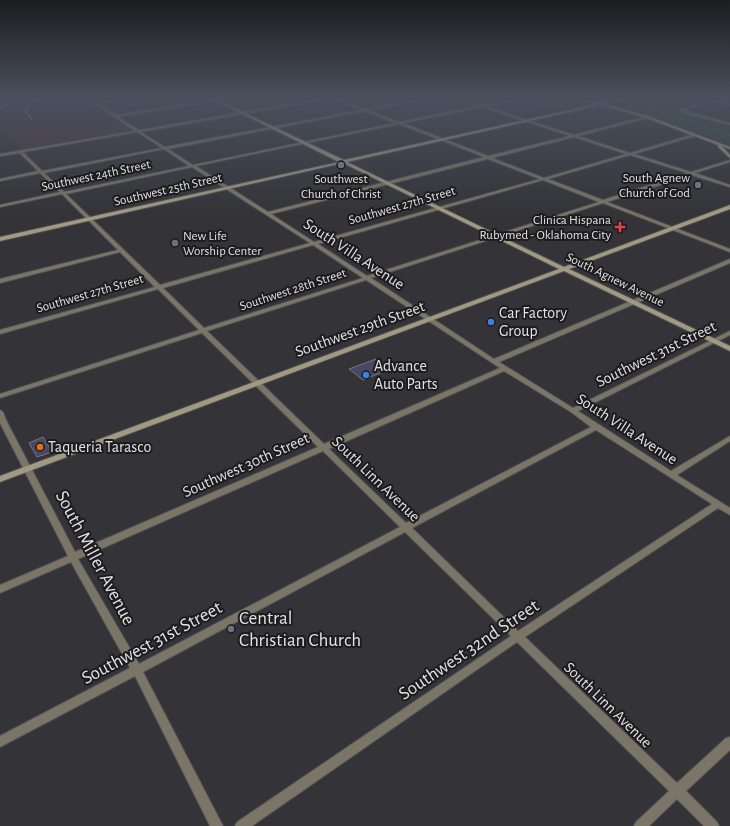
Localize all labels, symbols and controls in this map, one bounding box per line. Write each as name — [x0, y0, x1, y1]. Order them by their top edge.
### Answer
street label: Southwest 24th Street — [40, 158, 152, 194]
marker: Southwest Church of Christ — [336, 160, 346, 170]
street label: Southwest 25th Street — [113, 171, 223, 209]
place label: South Agnew Church of God — [619, 172, 690, 200]
place label: Southwest Church of Christ — [301, 173, 381, 201]
marker: South Agnew Church of God — [693, 180, 703, 190]
street label: Southwest 27th Street — [347, 185, 457, 227]
place label: Clinica Hispana Rubymed - Oklahoma City — [479, 214, 611, 242]
street label: South Villa Avenue — [301, 215, 407, 293]
marker: Clinica Hispana Rubymed - Oklahoma City — [614, 221, 626, 233]
place label: New Life Worship Center — [183, 230, 262, 258]
marker: New Life Worship Center — [170, 238, 180, 248]
street label: South Agnew Avenue — [564, 251, 666, 309]
street label: Southwest 28th Street — [238, 267, 348, 313]
street label: Southwest 27th Street — [35, 273, 145, 315]
street label: Southwest 29th Street — [293, 298, 427, 360]
place label: Car Factory Group — [499, 305, 567, 339]
marker: Car Factory Group — [486, 317, 496, 327]
street label: Southwest 31st Street — [593, 318, 719, 390]
place label: Advance Auto Parts — [374, 358, 438, 392]
marker: Advance Auto Parts — [361, 370, 371, 380]
street label: South Villa Avenue — [574, 390, 680, 468]
street label: Southwest 30th Street — [180, 430, 312, 500]
street label: South Linn Avenue — [329, 433, 423, 525]
place label: Taqueria Tarasco — [48, 439, 151, 455]
marker: Taqueria Tarasco — [35, 442, 45, 452]
street label: South Miller Avenue — [52, 488, 138, 628]
street label: Southwest 32nd Street — [395, 596, 543, 704]
street label: Southwest 31st Street — [79, 598, 225, 688]
place label: Central Christian Church — [239, 609, 361, 650]
marker: Central Christian Church — [226, 624, 236, 634]
street label: South Linn Avenue — [561, 659, 655, 751]

